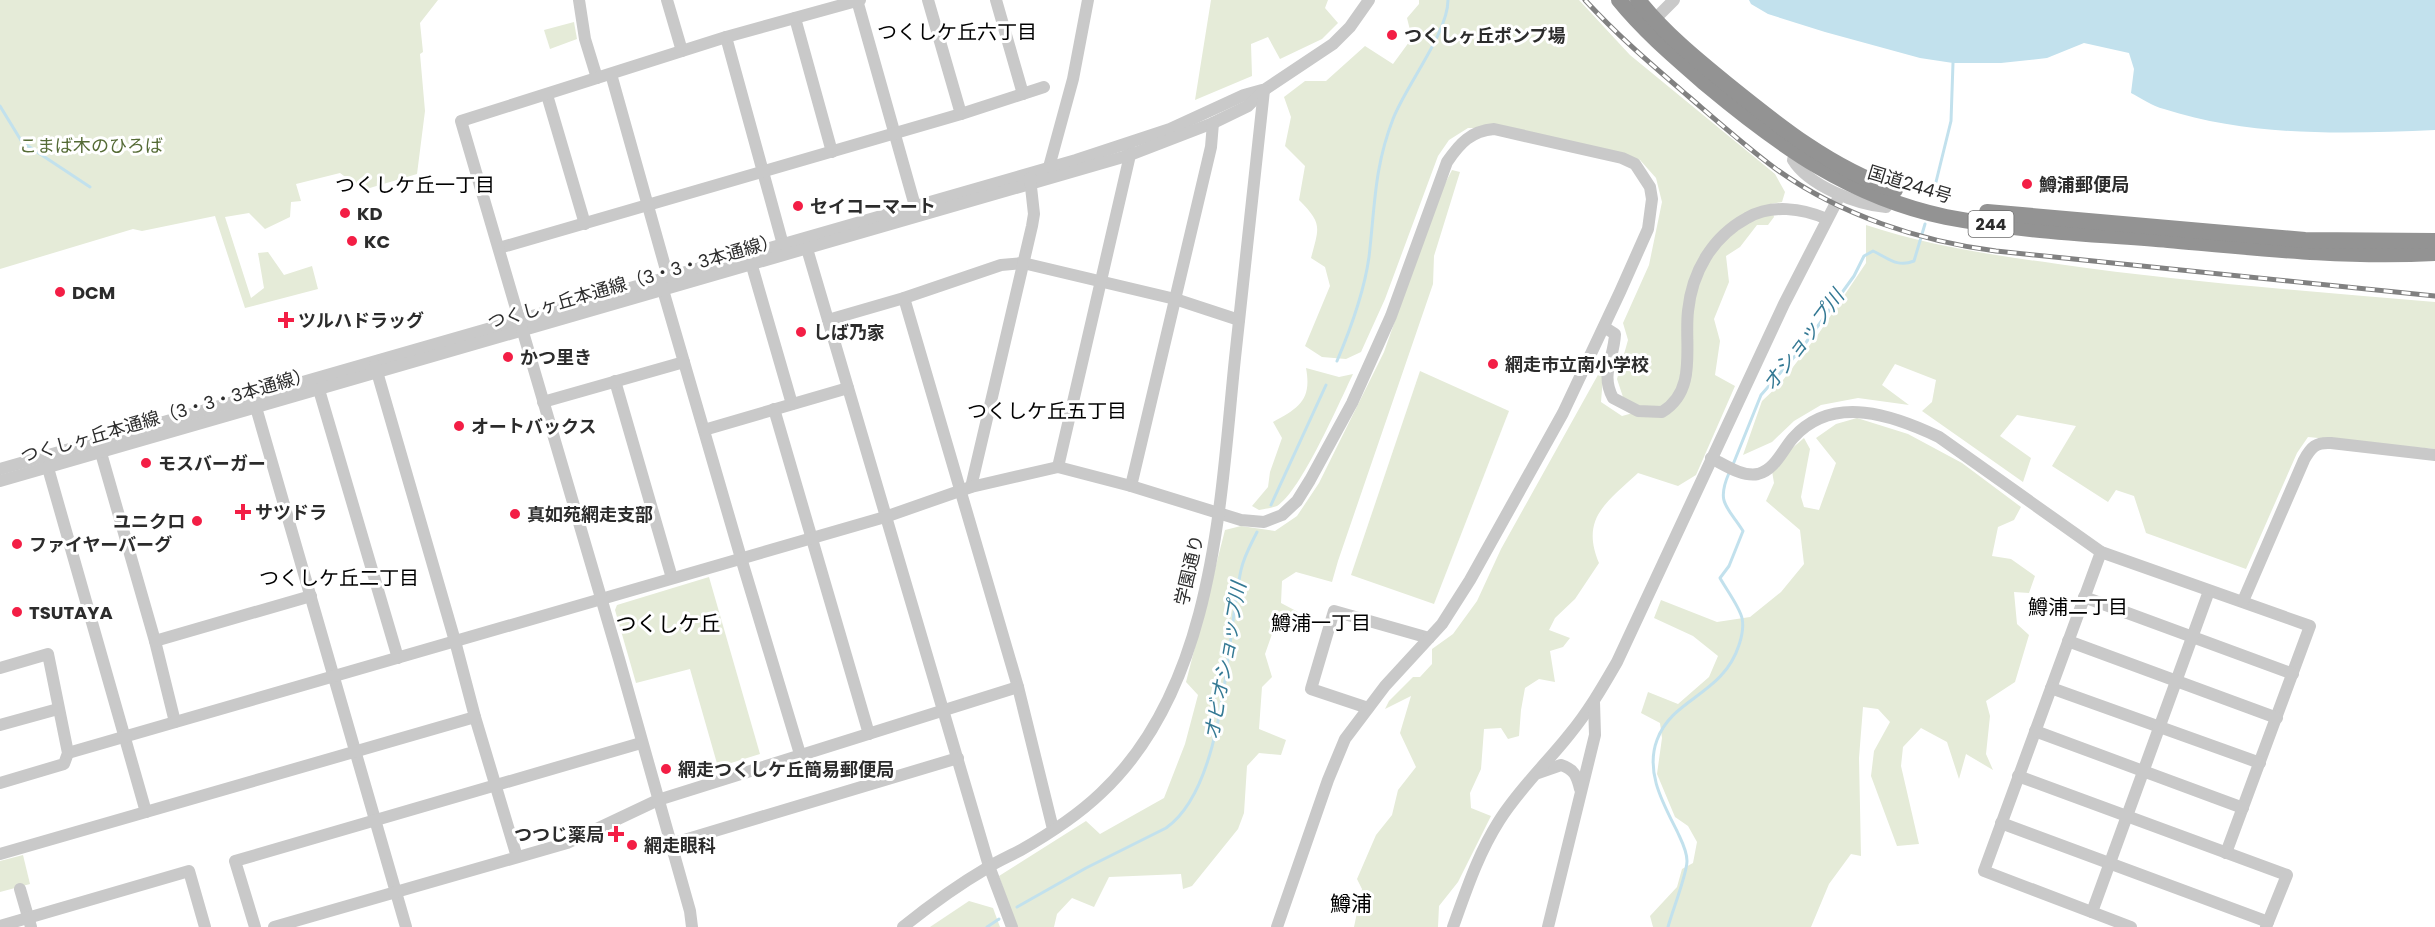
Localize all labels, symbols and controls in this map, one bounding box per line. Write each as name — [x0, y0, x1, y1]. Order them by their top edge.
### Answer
district label: つくしケ丘六丁目 — [877, 18, 1037, 46]
place label: つくしヶ丘ポンプ場 — [1404, 23, 1565, 48]
marker: つくしヶ丘ポンプ場 — [1385, 28, 1399, 42]
park label: こまば木のひろば — [19, 133, 163, 158]
street label: 国道244号 — [1865, 159, 1955, 209]
district label: つくしケ丘一丁目 — [335, 171, 495, 199]
place label: 鱒浦郵便局 — [2039, 172, 2129, 197]
marker: 鱒浦郵便局 — [2020, 177, 2034, 191]
place label: セイコーマート — [810, 194, 936, 219]
marker: セイコーマート — [791, 199, 805, 213]
place label: KD — [357, 201, 383, 226]
marker: KD — [338, 206, 352, 220]
road number: 244 — [1968, 211, 2014, 237]
street label: つくしヶ丘本通線（3・3・3本通線） — [484, 227, 782, 335]
place label: KC — [364, 229, 390, 254]
marker: KC — [345, 234, 359, 248]
place label: DCM — [72, 280, 115, 305]
water label: オショップ川 — [1756, 282, 1851, 396]
marker: DCM — [53, 285, 67, 299]
place label: ツルハドラッグ — [298, 308, 424, 333]
marker: ツルハドラッグ — [279, 313, 293, 327]
place label: しば乃家 — [813, 320, 885, 345]
marker: しば乃家 — [794, 325, 808, 339]
place label: かつ里き — [520, 345, 592, 370]
marker: かつ里き — [501, 350, 515, 364]
place label: 網走市立南小学校 — [1505, 352, 1649, 377]
marker: 網走市立南小学校 — [1486, 357, 1500, 371]
street label: つくしヶ丘本通線（3・3・3本通線） — [17, 361, 315, 469]
district label: つくしケ丘五丁目 — [967, 397, 1127, 425]
place label: オートバックス — [471, 414, 596, 439]
marker: オートバックス — [452, 419, 466, 433]
place label: モスバーガー — [158, 451, 266, 476]
marker: モスバーガー — [139, 456, 153, 470]
place label: サツドラ — [255, 500, 327, 525]
place label: 真如苑網走支部 — [527, 502, 653, 527]
marker: サツドラ — [236, 505, 250, 519]
marker: 真如苑網走支部 — [508, 507, 522, 521]
place label: ユニクロ — [113, 509, 185, 534]
marker: ユニクロ — [190, 514, 204, 528]
place label: ファイヤーバーグ — [29, 532, 172, 557]
street label: 学園通り — [1169, 532, 1209, 608]
marker: ファイヤーバーグ — [10, 537, 24, 551]
district label: つくしケ丘二丁目 — [259, 564, 419, 592]
water label: オビオショップ川 — [1197, 578, 1253, 742]
district label: 鱒浦二丁目 — [2028, 593, 2128, 621]
place label: TSUTAYA — [29, 600, 113, 625]
marker: TSUTAYA — [10, 605, 24, 619]
district label: つくしケ丘 — [616, 609, 721, 638]
district label: 鱒浦一丁目 — [1271, 609, 1371, 637]
place label: 網走つくしケ丘簡易郵便局 — [678, 757, 894, 782]
marker: 網走つくしケ丘簡易郵便局 — [659, 762, 673, 776]
place label: つつじ薬局 — [514, 822, 604, 847]
marker: つつじ薬局 — [609, 827, 623, 841]
place label: 網走眼科 — [644, 833, 716, 858]
marker: 網走眼科 — [625, 838, 639, 852]
district label: 鱒浦 — [1330, 889, 1372, 918]

